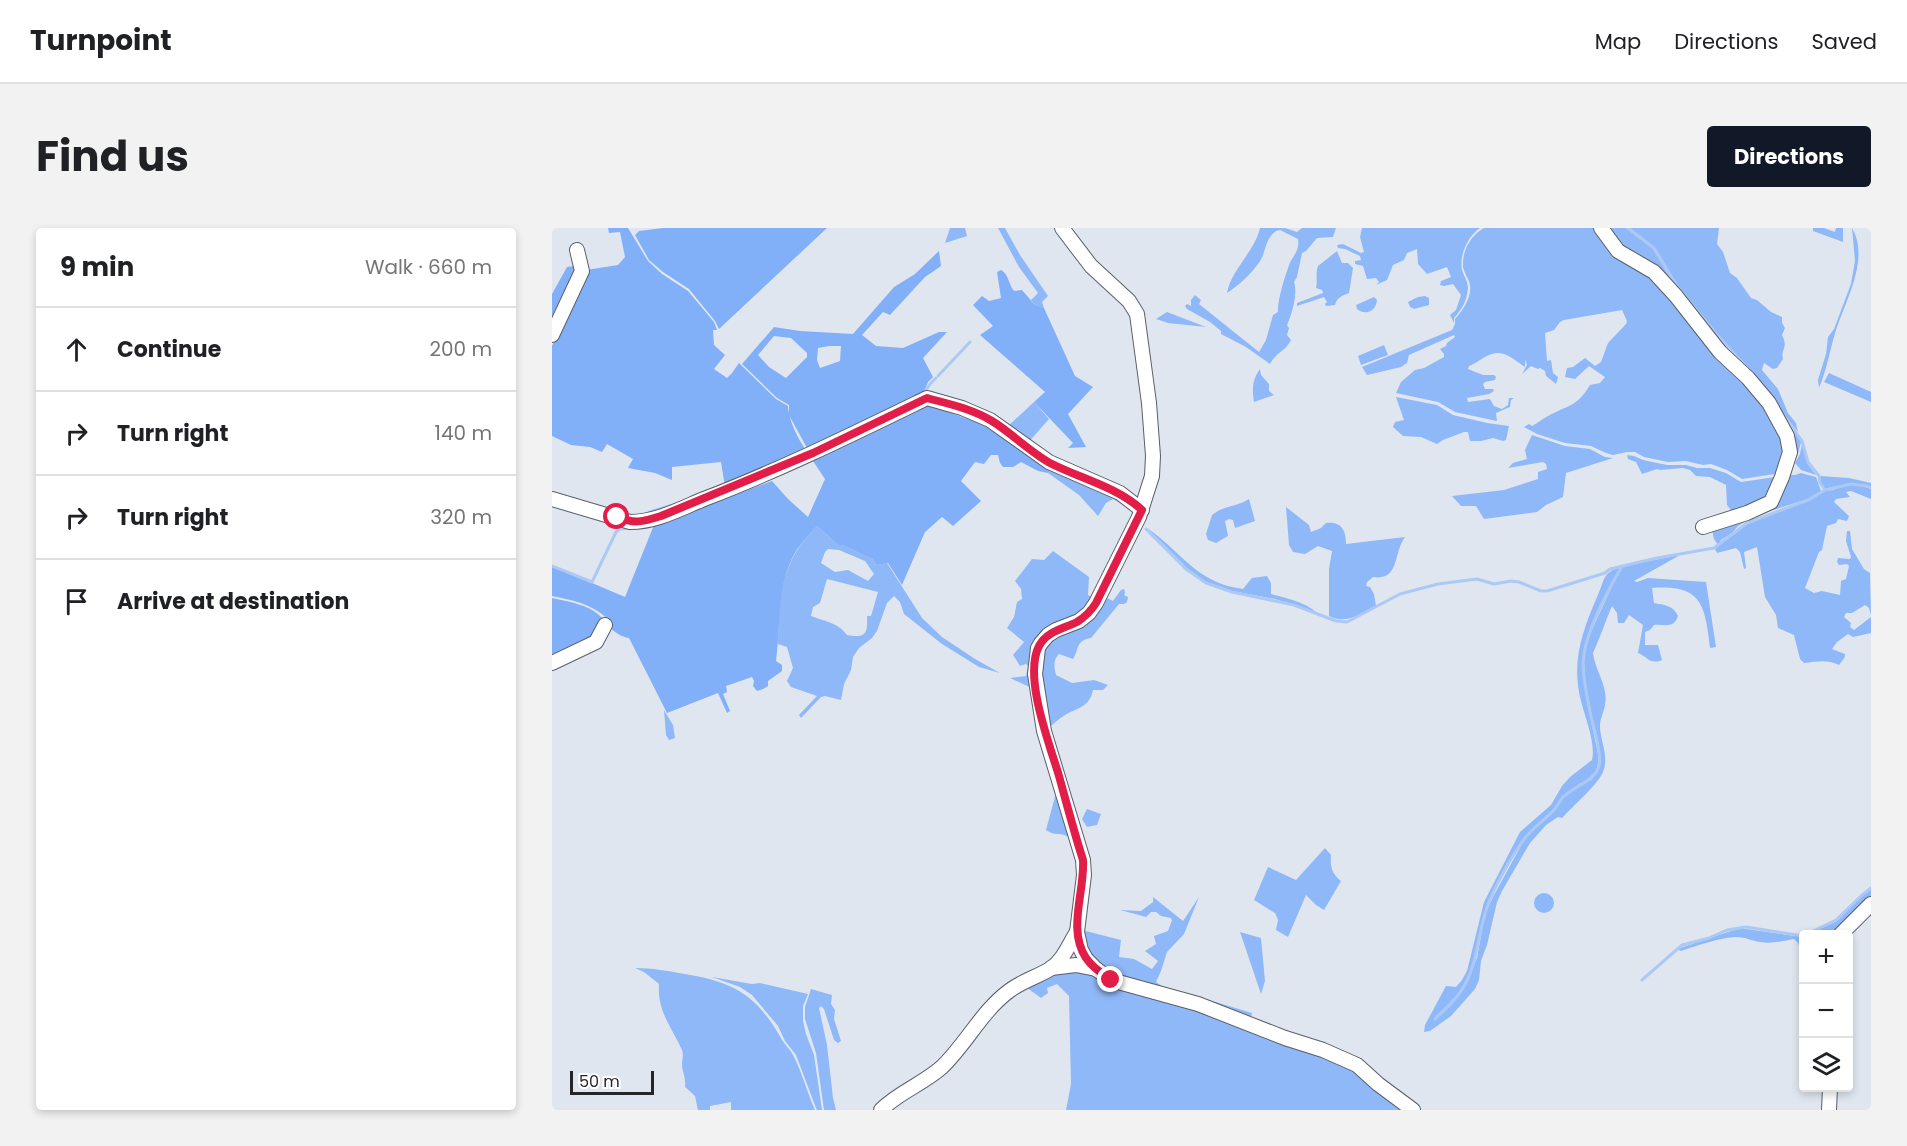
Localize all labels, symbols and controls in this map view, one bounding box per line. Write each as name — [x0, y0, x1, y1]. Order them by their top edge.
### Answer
text: Turnpoint — [30, 21, 172, 60]
text: Map — [1595, 27, 1641, 56]
text: Directions — [1674, 27, 1778, 56]
text: Saved — [1811, 27, 1877, 56]
button: Directions — [1707, 126, 1871, 187]
text: Find us — [36, 127, 189, 186]
text: 9 min — [60, 249, 134, 285]
text: Walk · 660 m — [365, 253, 492, 281]
icon: ahead — [60, 333, 93, 366]
text: Continue — [117, 334, 221, 365]
text: 200 m — [429, 335, 492, 363]
icon: right — [60, 417, 93, 450]
text: Turn right — [117, 418, 228, 449]
text: 140 m — [435, 419, 492, 447]
icon: right — [60, 501, 93, 534]
text: Turn right — [117, 502, 228, 533]
text: 320 m — [430, 503, 492, 531]
route start — [603, 503, 629, 529]
icon: arrive — [60, 585, 93, 618]
text: Arrive at destination — [117, 586, 349, 617]
map controls — [1799, 930, 1853, 1092]
button: + — [1799, 930, 1853, 984]
route end — [1097, 966, 1123, 992]
button: − — [1799, 984, 1853, 1038]
button: layers — [1799, 1038, 1853, 1092]
scale bar — [570, 1068, 654, 1096]
text: 50 m — [579, 1070, 620, 1093]

